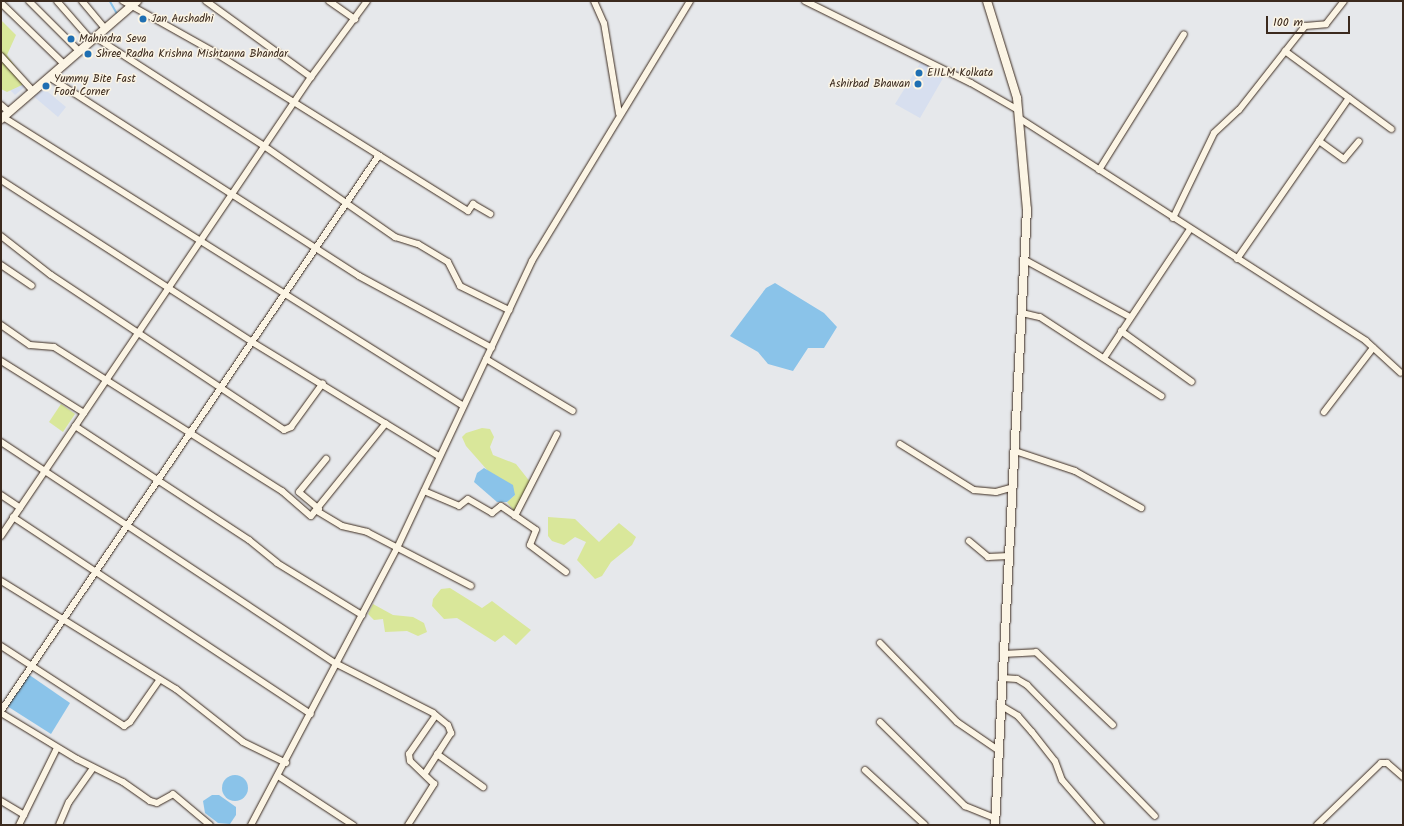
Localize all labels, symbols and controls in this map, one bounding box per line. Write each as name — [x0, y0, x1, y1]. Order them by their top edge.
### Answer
scale bar — [1268, 8, 1352, 34]
place label: Jan Aushadhi — [151, 12, 213, 26]
text: 100 m — [1273, 13, 1303, 32]
marker: Jan Aushadhi — [138, 14, 148, 24]
place label: Mahindra Seva — [79, 32, 147, 46]
marker: Mahindra Seva — [66, 34, 76, 44]
place label: Shree Radha Krishna Mishtanna Bhandar — [96, 47, 288, 61]
marker: Shree Radha Krishna Mishtanna Bhandar — [83, 49, 93, 59]
place label: EIILM Kolkata — [927, 66, 993, 80]
marker: EIILM Kolkata — [914, 68, 924, 78]
place label: Yummy Bite Fast Food Corner — [54, 73, 136, 99]
place label: Ashirbad Bhawan — [829, 77, 910, 91]
marker: Ashirbad Bhawan — [913, 79, 923, 89]
marker: Yummy Bite Fast Food Corner — [41, 81, 51, 91]

